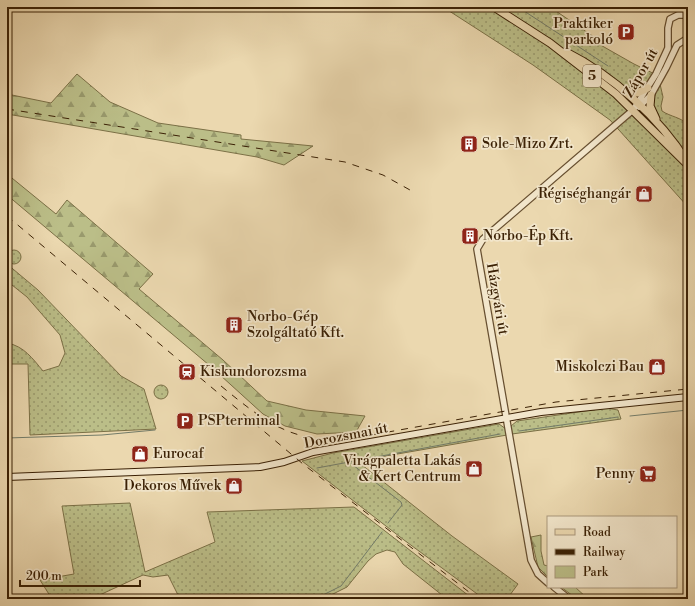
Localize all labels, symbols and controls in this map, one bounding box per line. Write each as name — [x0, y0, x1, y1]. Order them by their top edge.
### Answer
place label: Praktiker parkoló — [553, 15, 613, 49]
parking icon: Praktiker parkoló — [616, 22, 636, 42]
street label: Zápor út — [620, 45, 662, 101]
road number: 5 — [583, 65, 601, 87]
building icon: Sole-Mizo Zrt. — [459, 134, 479, 154]
place label: Sole-Mizo Zrt. — [482, 135, 573, 153]
shop icon: Régiséghangár — [634, 184, 654, 204]
place label: Régiséghangár — [538, 185, 631, 203]
place label: Norbo-Ép Kft. — [483, 225, 573, 245]
building icon: Norbo-Ép Kft. — [460, 226, 480, 246]
street label: Házgyári út — [482, 262, 512, 336]
place label: Norbo-Gép Szolgáltató Kft. — [247, 308, 344, 342]
building icon: Norbo-Gép Szolgáltató Kft. — [224, 315, 244, 335]
shop icon: Miskolczi Bau — [647, 357, 667, 377]
place label: Miskolczi Bau — [556, 358, 644, 376]
station icon: Kiskundorozsma — [177, 362, 197, 382]
place label: Kiskundorozsma — [200, 363, 308, 381]
parking icon: PSPterminal — [175, 411, 195, 431]
place label: PSPterminal — [198, 412, 280, 430]
street label: Dorozsmai út — [302, 419, 390, 453]
shop icon: Eurocaf — [130, 444, 150, 464]
place label: Eurocaf — [153, 445, 205, 463]
place label: Virágpaletta Lakás & Kert Centrum — [342, 452, 461, 486]
shop icon: Virágpaletta Lakás & Kert Centrum — [464, 459, 484, 479]
supermarket icon: Penny — [638, 464, 658, 484]
place label: Penny — [596, 465, 635, 483]
shop icon: Dekoros Művek — [224, 476, 244, 496]
place label: Dekoros Művek — [124, 477, 222, 495]
legend — [547, 516, 677, 588]
text: Road — [583, 525, 611, 540]
text: Railway — [583, 545, 625, 560]
scale bar — [20, 562, 140, 588]
text: Park — [583, 565, 609, 580]
text: 200 m — [26, 569, 62, 584]

